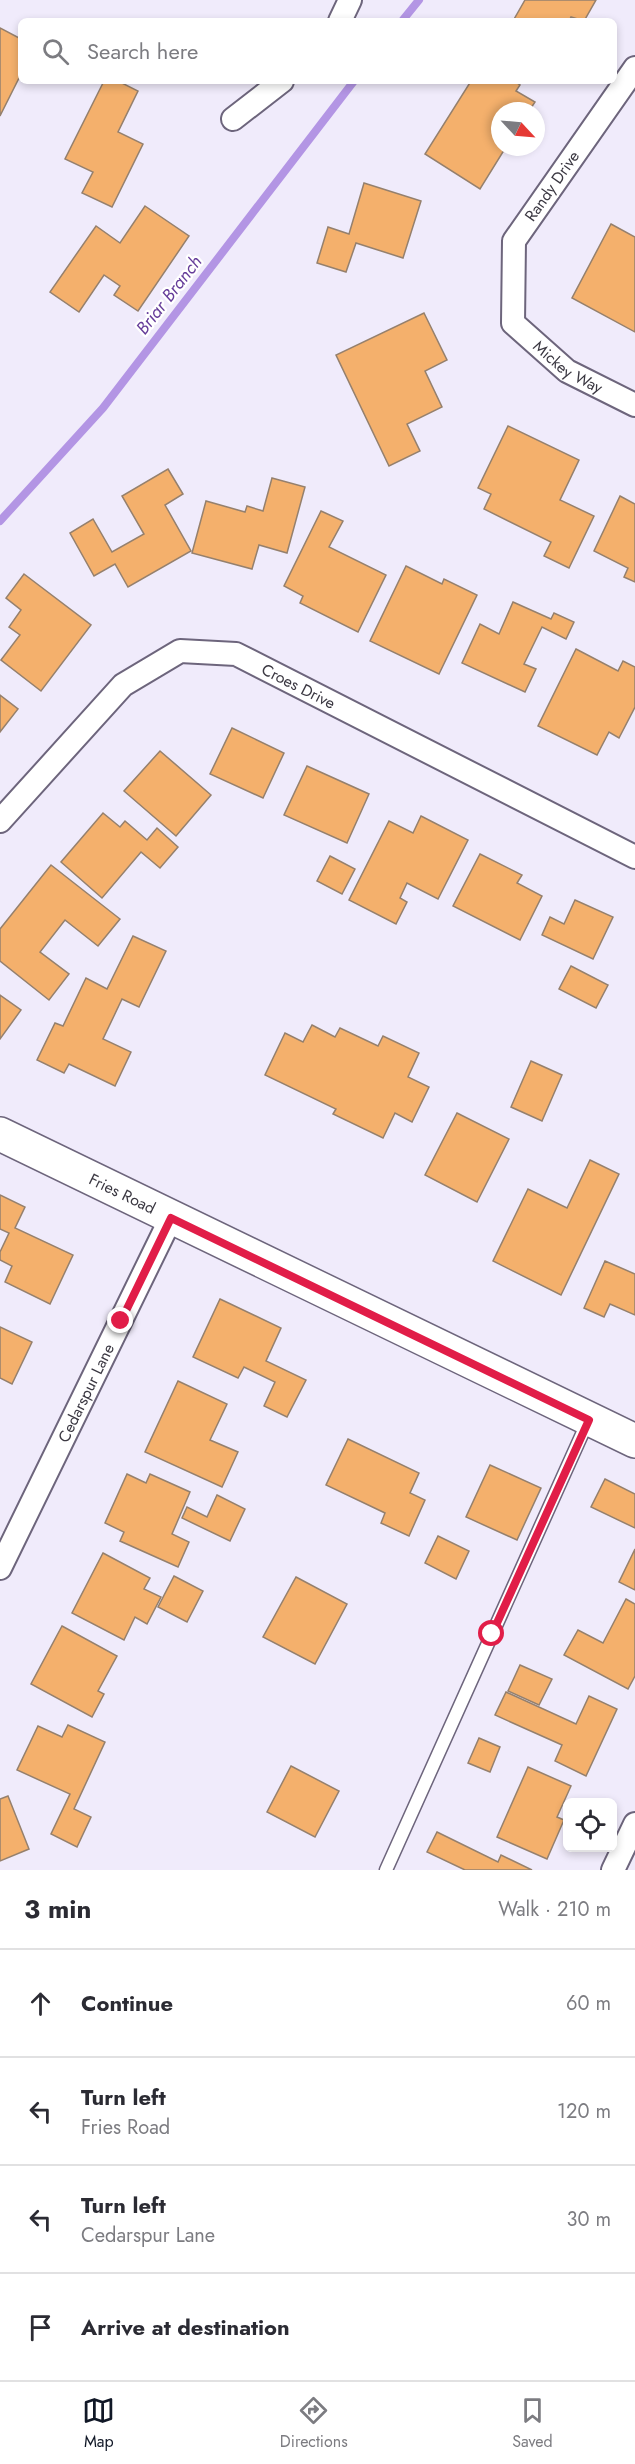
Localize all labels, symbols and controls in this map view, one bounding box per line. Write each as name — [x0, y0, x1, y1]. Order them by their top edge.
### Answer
search box — [18, 18, 617, 84]
icon: search — [39, 35, 72, 68]
text: Search here — [87, 35, 198, 67]
north arrow — [491, 102, 545, 156]
street label: Randy Drive — [519, 146, 585, 226]
water label: Briar Branch — [130, 250, 208, 340]
street label: Mickey Way — [528, 335, 608, 399]
street label: Croes Drive — [258, 657, 339, 714]
street label: Fries Road — [85, 1167, 160, 1219]
route end — [107, 1307, 133, 1333]
street label: Cedarspur Lane — [52, 1339, 120, 1446]
route start — [478, 1620, 504, 1646]
map controls — [563, 1798, 617, 1852]
button: locate — [563, 1798, 617, 1852]
text: 3 min — [24, 1890, 91, 1928]
text: Walk · 210 m — [498, 1895, 611, 1924]
icon: ahead — [24, 1987, 57, 2020]
text: Continue — [81, 1987, 173, 2019]
text: 60 m — [566, 1989, 611, 2018]
text: Turn left — [81, 2081, 166, 2113]
icon: left — [24, 2095, 57, 2128]
text: 120 m — [557, 2097, 611, 2126]
text: Fries Road — [81, 2113, 170, 2142]
text: Turn left — [81, 2189, 166, 2221]
icon: left — [24, 2203, 57, 2236]
text: 30 m — [566, 2205, 611, 2234]
text: Cedarspur Lane — [81, 2221, 215, 2250]
icon: arrive — [24, 2311, 57, 2344]
text: Arrive at destination — [81, 2311, 290, 2343]
tab: Map — [82, 2394, 115, 2453]
tab: Directions — [280, 2394, 348, 2453]
tab: Saved — [512, 2394, 553, 2453]

